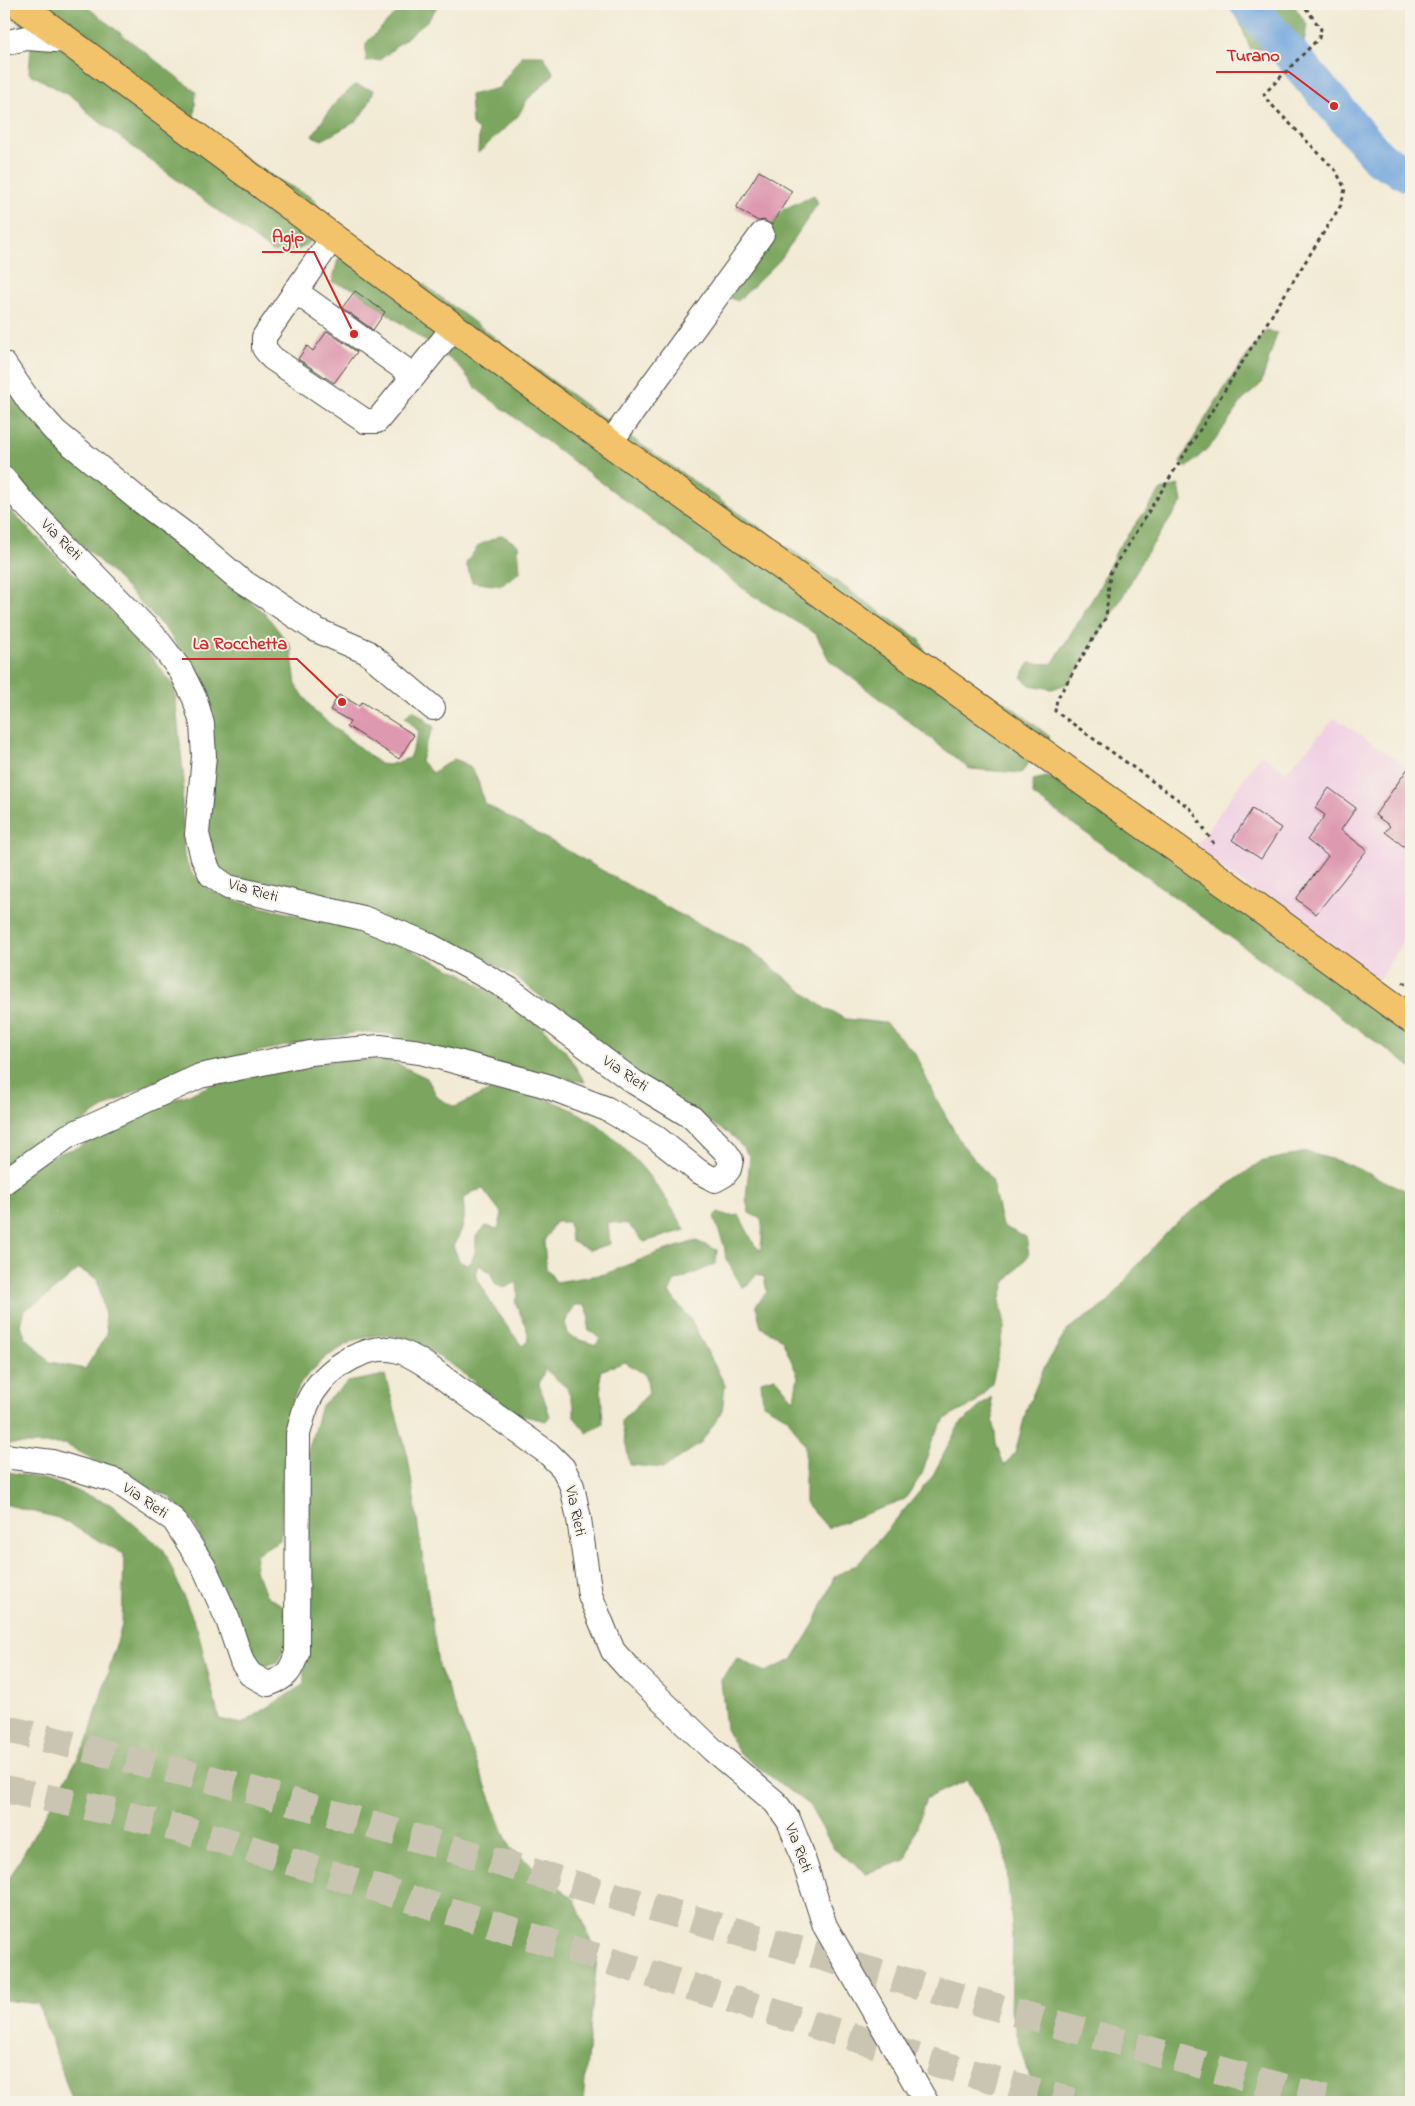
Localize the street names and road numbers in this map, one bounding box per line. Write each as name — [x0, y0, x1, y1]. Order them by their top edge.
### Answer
street label: Via Rieti — [34, 513, 88, 567]
street label: Via Rieti — [224, 872, 281, 910]
street label: Via Rieti — [596, 1049, 653, 1098]
street label: Via Rieti — [116, 1476, 173, 1525]
street label: Via Rieti — [558, 1483, 592, 1539]
street label: Via Rieti — [777, 1819, 818, 1876]

